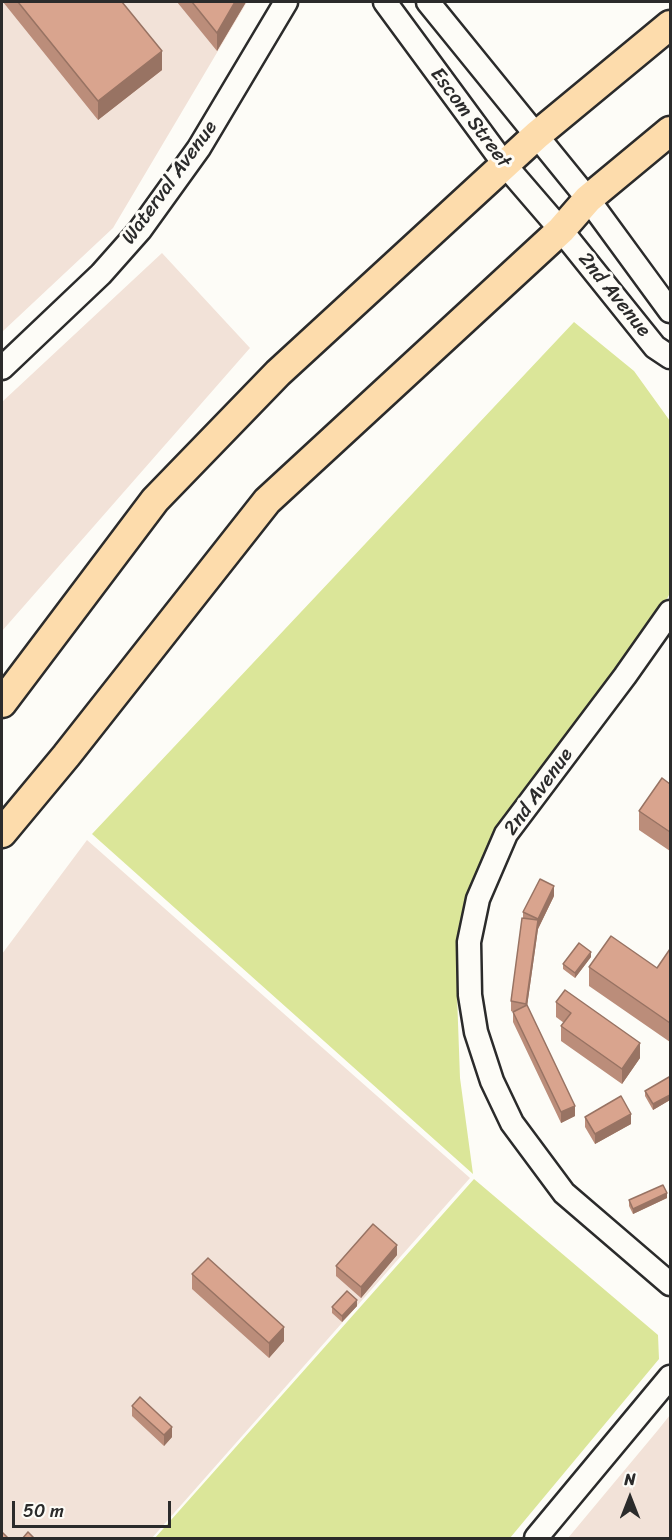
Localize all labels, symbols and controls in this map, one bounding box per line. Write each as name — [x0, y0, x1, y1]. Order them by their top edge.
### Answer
street label: Escom Street — [425, 63, 515, 173]
street label: Waterval Avenue — [117, 117, 223, 249]
street label: 2nd Avenue — [573, 248, 655, 342]
street label: 2nd Avenue — [499, 744, 579, 840]
text: N — [624, 1465, 636, 1494]
north arrow — [600, 1468, 660, 1528]
scale bar — [15, 1489, 174, 1527]
text: 50 m — [23, 1495, 64, 1527]

